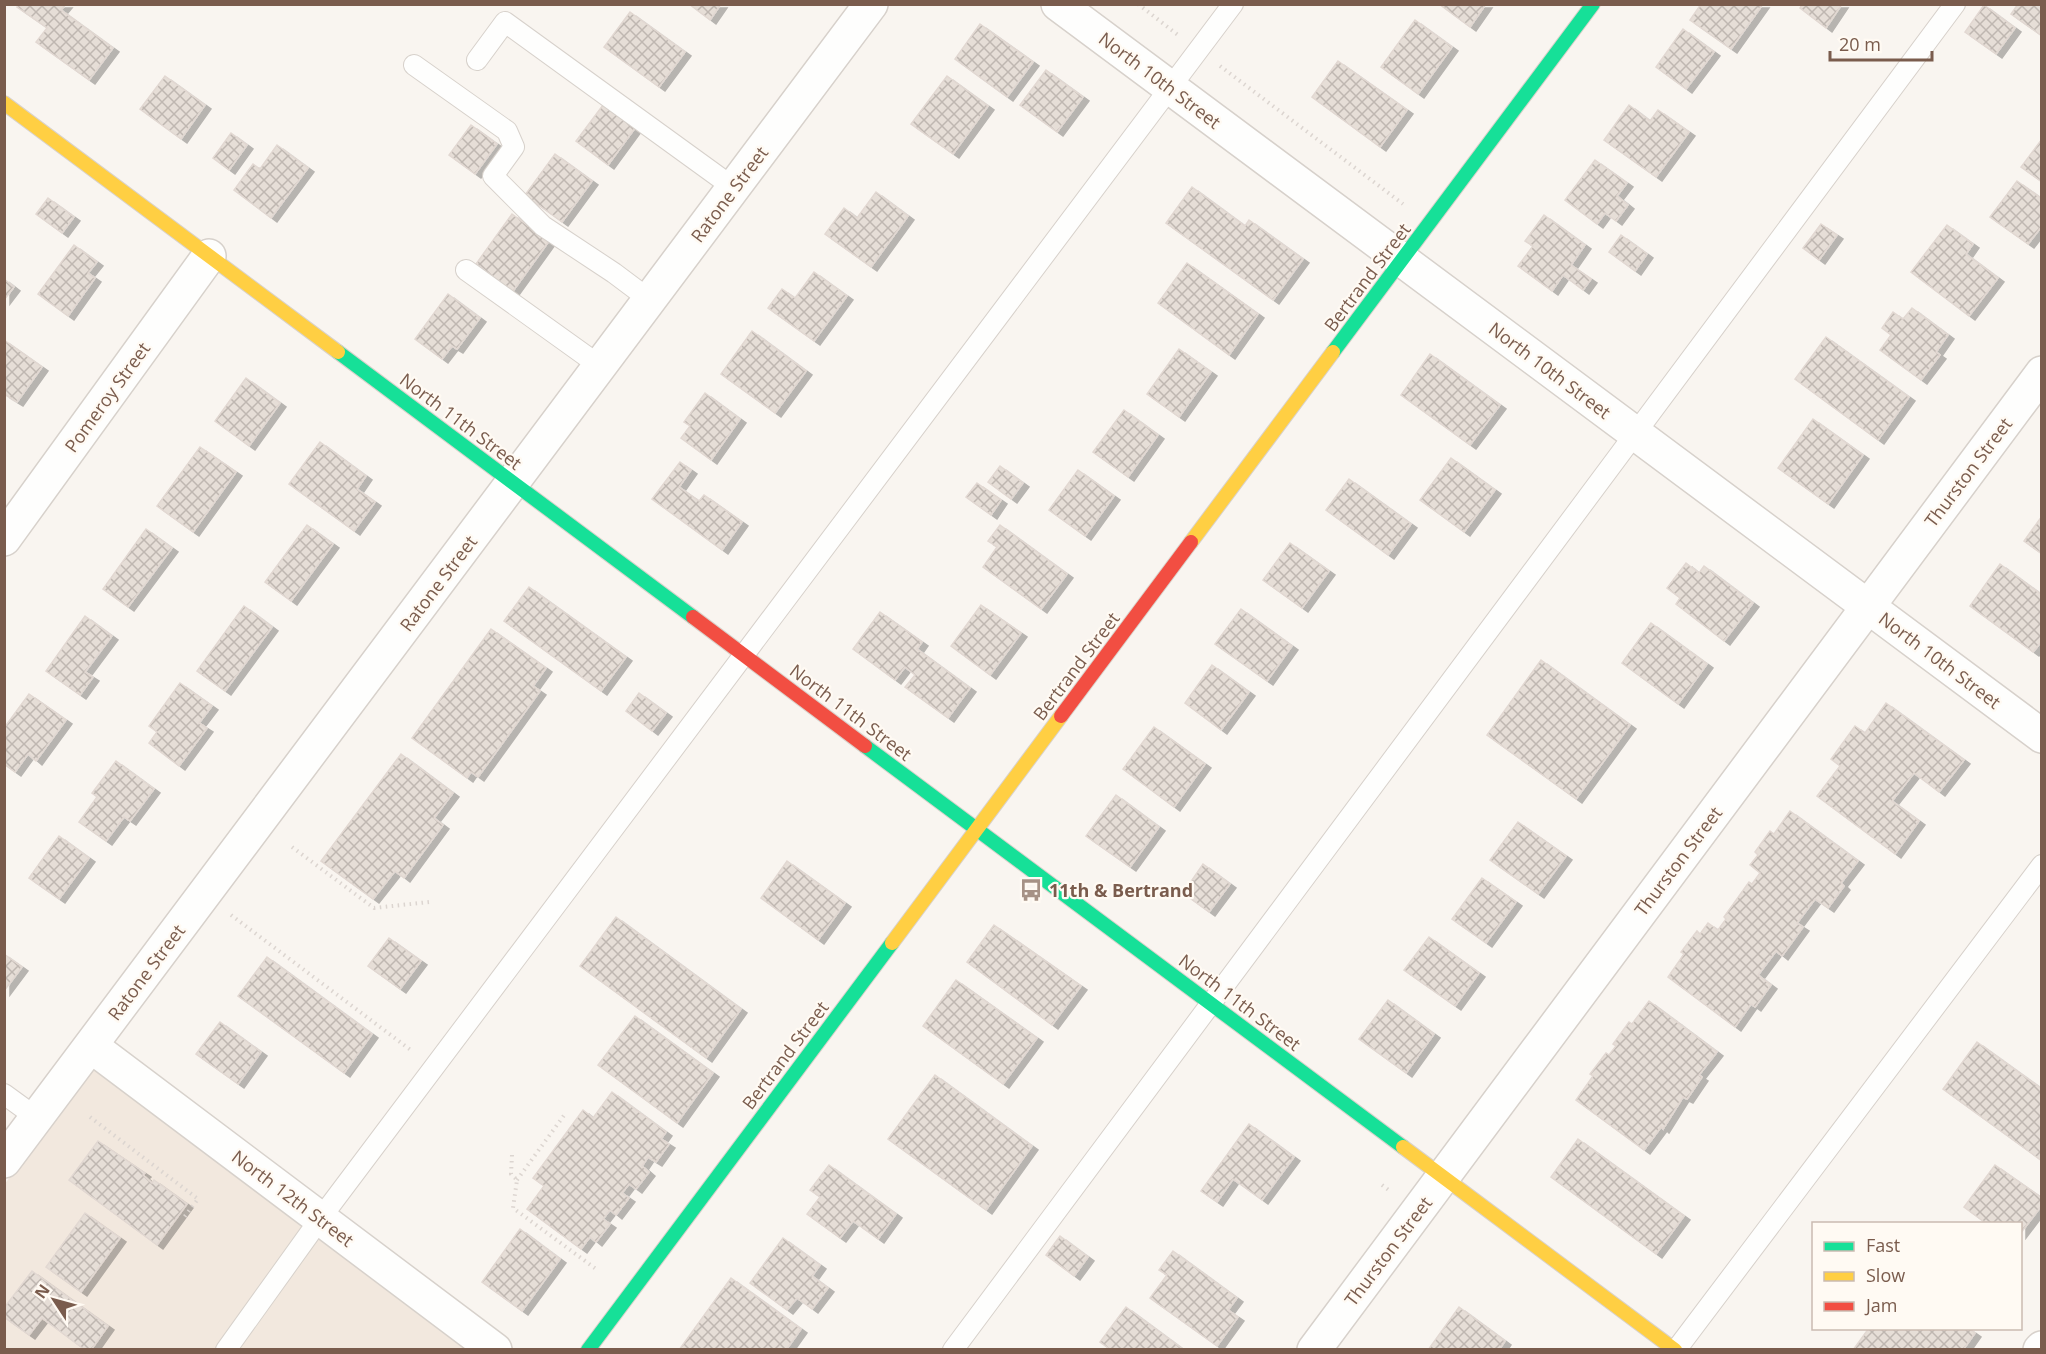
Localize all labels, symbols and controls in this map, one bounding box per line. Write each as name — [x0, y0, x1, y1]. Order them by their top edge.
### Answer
scale bar — [1830, 24, 1932, 62]
street label: North 10th Street — [1094, 26, 1226, 134]
text: 20 m — [1839, 32, 1881, 56]
street label: Ratone Street — [685, 141, 773, 247]
street label: Bertrand Street — [1318, 218, 1416, 336]
street label: North 10th Street — [1484, 316, 1616, 424]
street label: Pomeroy Street — [59, 337, 155, 457]
street label: North 11th Street — [395, 367, 527, 475]
street label: Thurston Street — [1919, 412, 2017, 532]
street label: Ratone Street — [394, 530, 482, 636]
street label: North 10th Street — [1874, 606, 2006, 714]
street label: Bertrand Street — [1027, 607, 1125, 725]
street label: North 11th Street — [785, 658, 917, 766]
street label: Thurston Street — [1629, 801, 1727, 921]
bus stop icon: 11th & Bertrand — [1018, 877, 1044, 903]
place label: 11th & Bertrand — [1049, 878, 1193, 902]
street label: Ratone Street — [102, 919, 190, 1025]
street label: North 11th Street — [1174, 948, 1306, 1056]
street label: Bertrand Street — [736, 996, 834, 1114]
street label: North 12th Street — [227, 1144, 359, 1252]
street label: Thurston Street — [1339, 1191, 1437, 1311]
legend — [1812, 1222, 2022, 1330]
text: Fast — [1866, 1233, 1900, 1257]
text: Slow — [1866, 1263, 1905, 1287]
north arrow — [24, 1270, 84, 1330]
text: N — [29, 1279, 55, 1303]
text: Jam — [1864, 1293, 1898, 1317]

